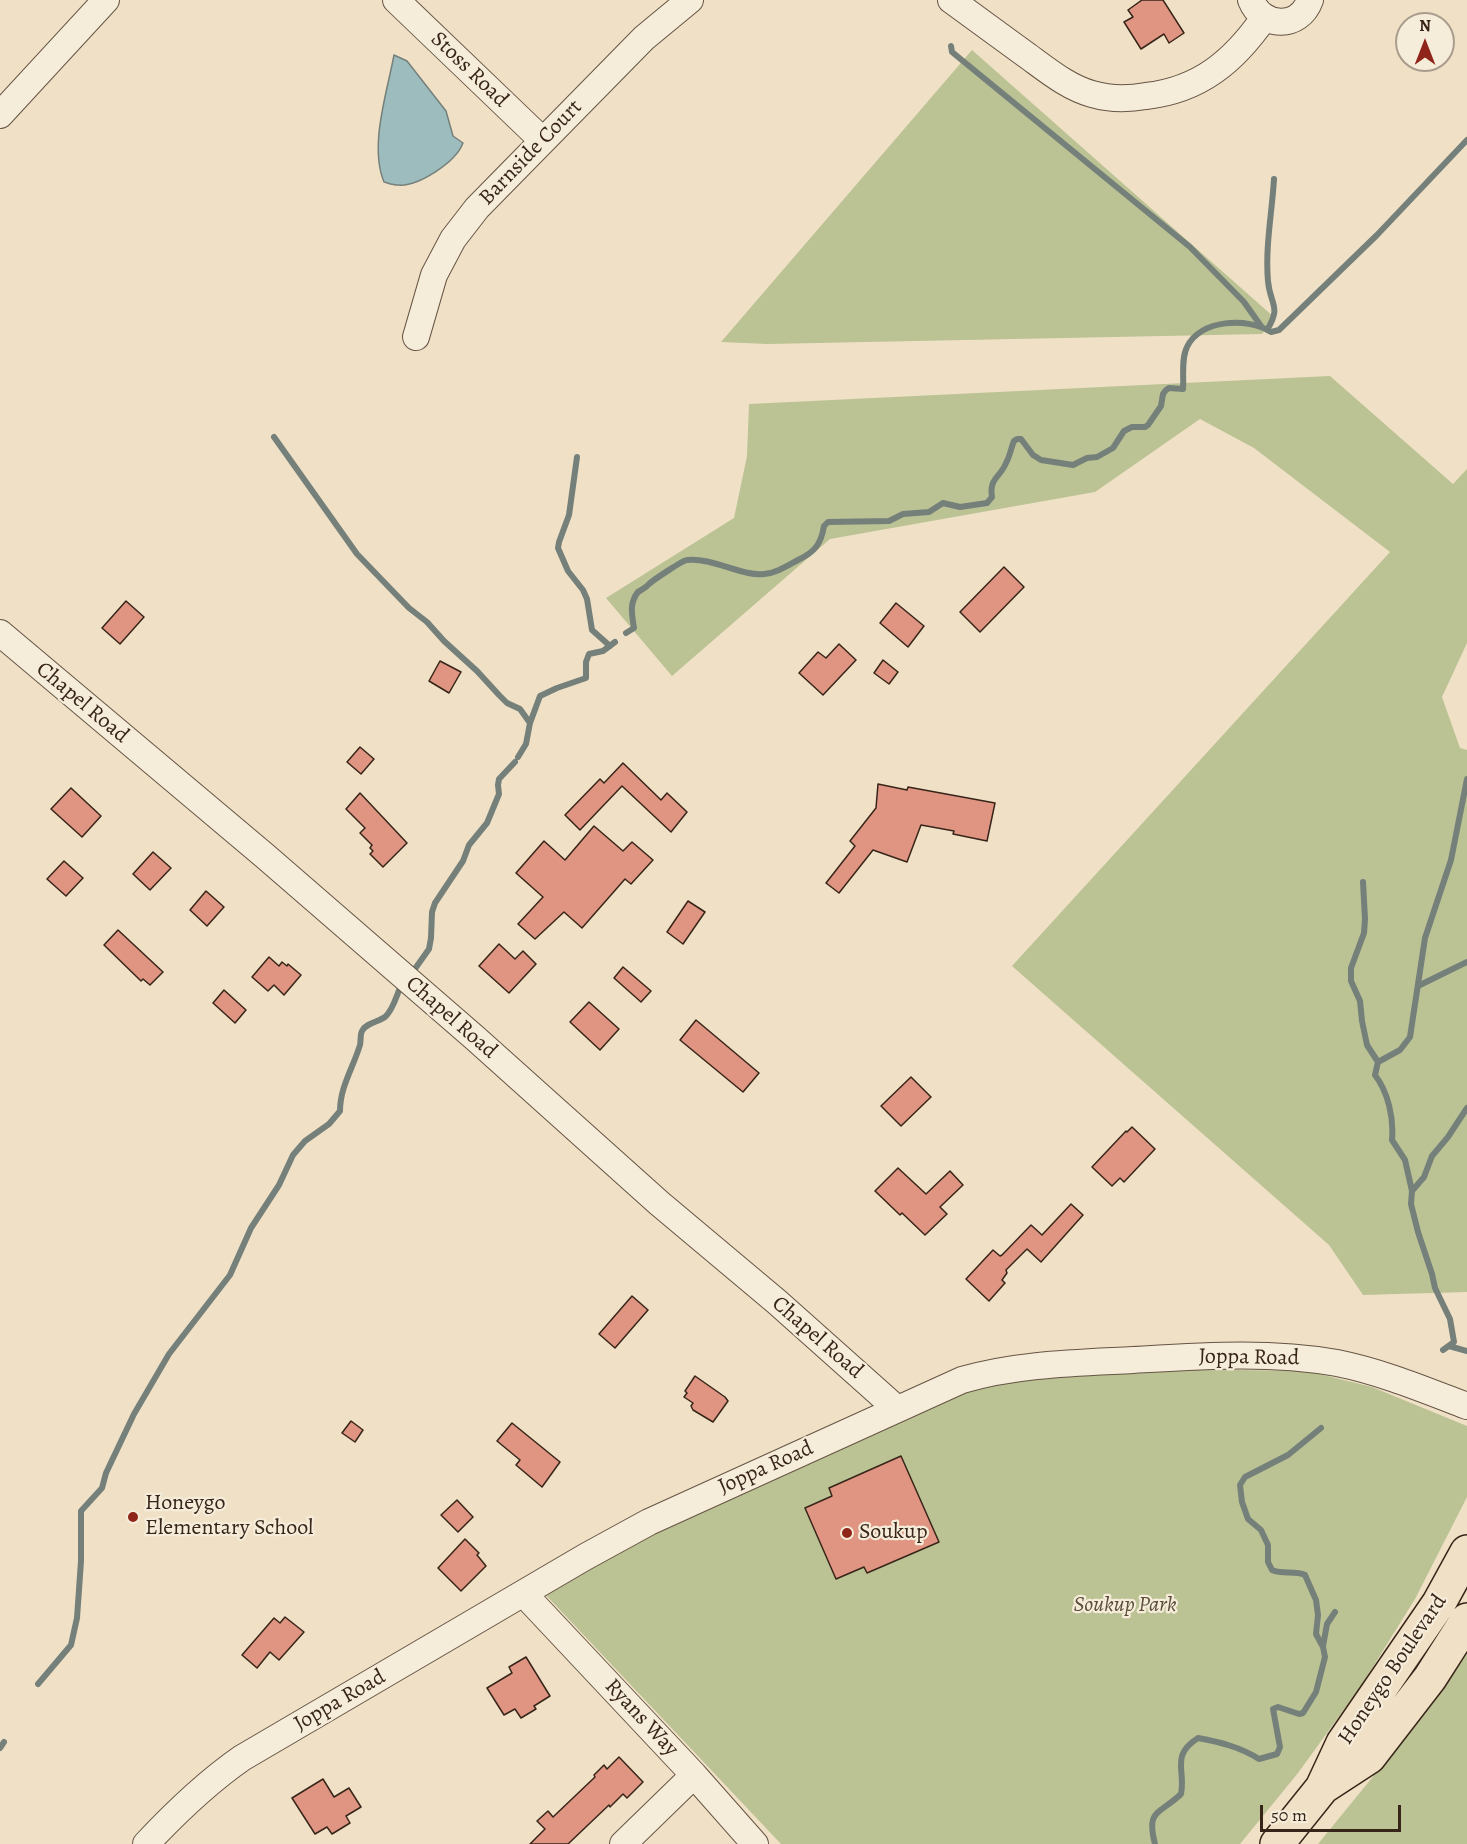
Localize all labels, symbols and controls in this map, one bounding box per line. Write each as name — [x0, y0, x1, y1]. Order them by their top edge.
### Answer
north arrow — [1395, 12, 1455, 72]
text: N — [1419, 15, 1431, 37]
street label: Stoss Road — [425, 27, 513, 113]
street label: Barnside Court — [474, 95, 588, 211]
street label: Chapel Road — [30, 657, 134, 749]
street label: Chapel Road — [400, 971, 502, 1065]
street label: Chapel Road — [766, 1291, 868, 1385]
street label: Joppa Road — [1198, 1344, 1300, 1372]
street label: Joppa Road — [715, 1435, 817, 1501]
place label: Honeygo Elementary School — [145, 1491, 313, 1542]
marker: Honeygo Elementary School — [126, 1510, 140, 1524]
place label: Soukup — [859, 1520, 928, 1546]
marker: Soukup — [840, 1526, 854, 1540]
street label: Honeygo Boulevard — [1333, 1590, 1453, 1750]
park label: Soukup Park — [1073, 1593, 1177, 1619]
street label: Joppa Road — [290, 1664, 390, 1738]
street label: Ryans Way — [598, 1674, 684, 1762]
scale bar — [1263, 1793, 1404, 1831]
text: 50 m — [1271, 1803, 1307, 1827]

